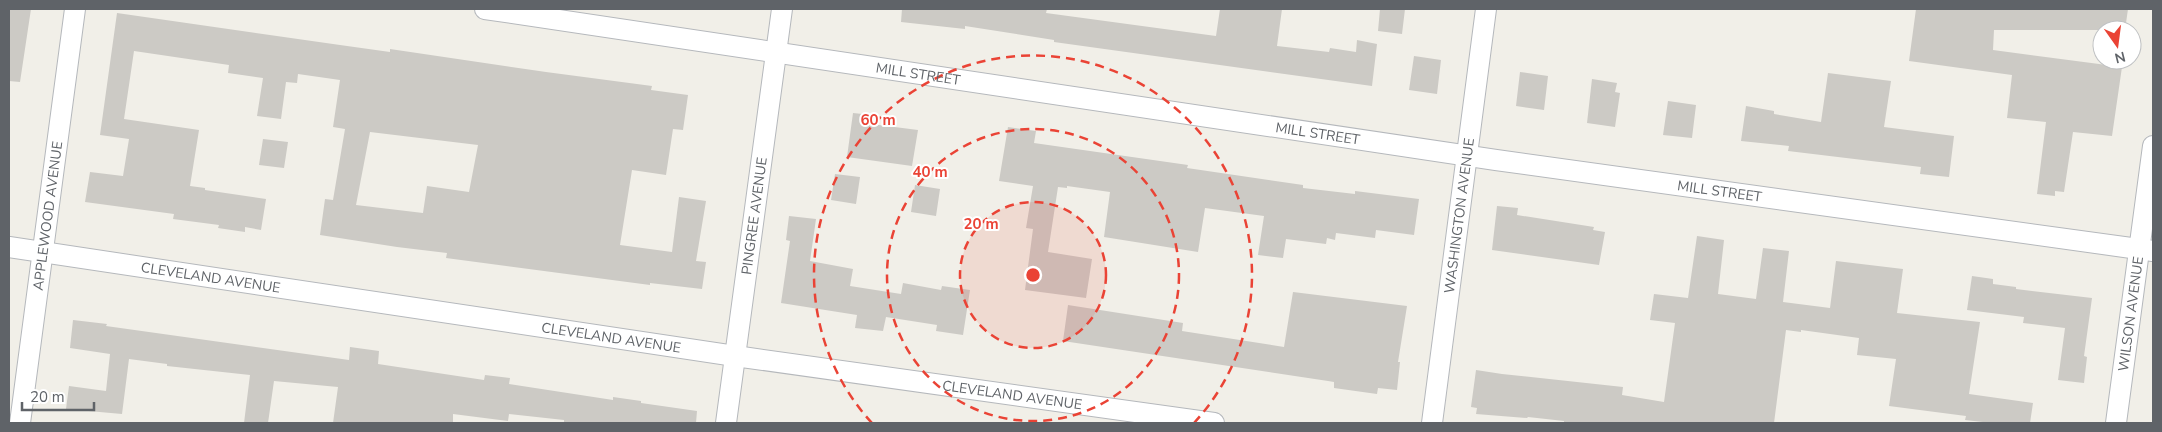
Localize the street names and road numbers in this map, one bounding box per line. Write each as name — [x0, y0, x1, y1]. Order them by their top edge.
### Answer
street label: MILL STREET — [875, 58, 962, 89]
street label: MILL STREET — [1274, 118, 1362, 149]
street label: WASHINGTON AVENUE — [1439, 137, 1479, 295]
street label: APPLEWOOD AVENUE — [28, 140, 67, 292]
street label: PINGREE AVENUE — [737, 156, 771, 276]
street label: MILL STREET — [1676, 176, 1764, 206]
street label: WILSON AVENUE — [2113, 255, 2148, 373]
street label: CLEVELAND AVENUE — [140, 257, 282, 297]
street label: CLEVELAND AVENUE — [540, 318, 682, 357]
street label: CLEVELAND AVENUE — [941, 376, 1083, 414]

